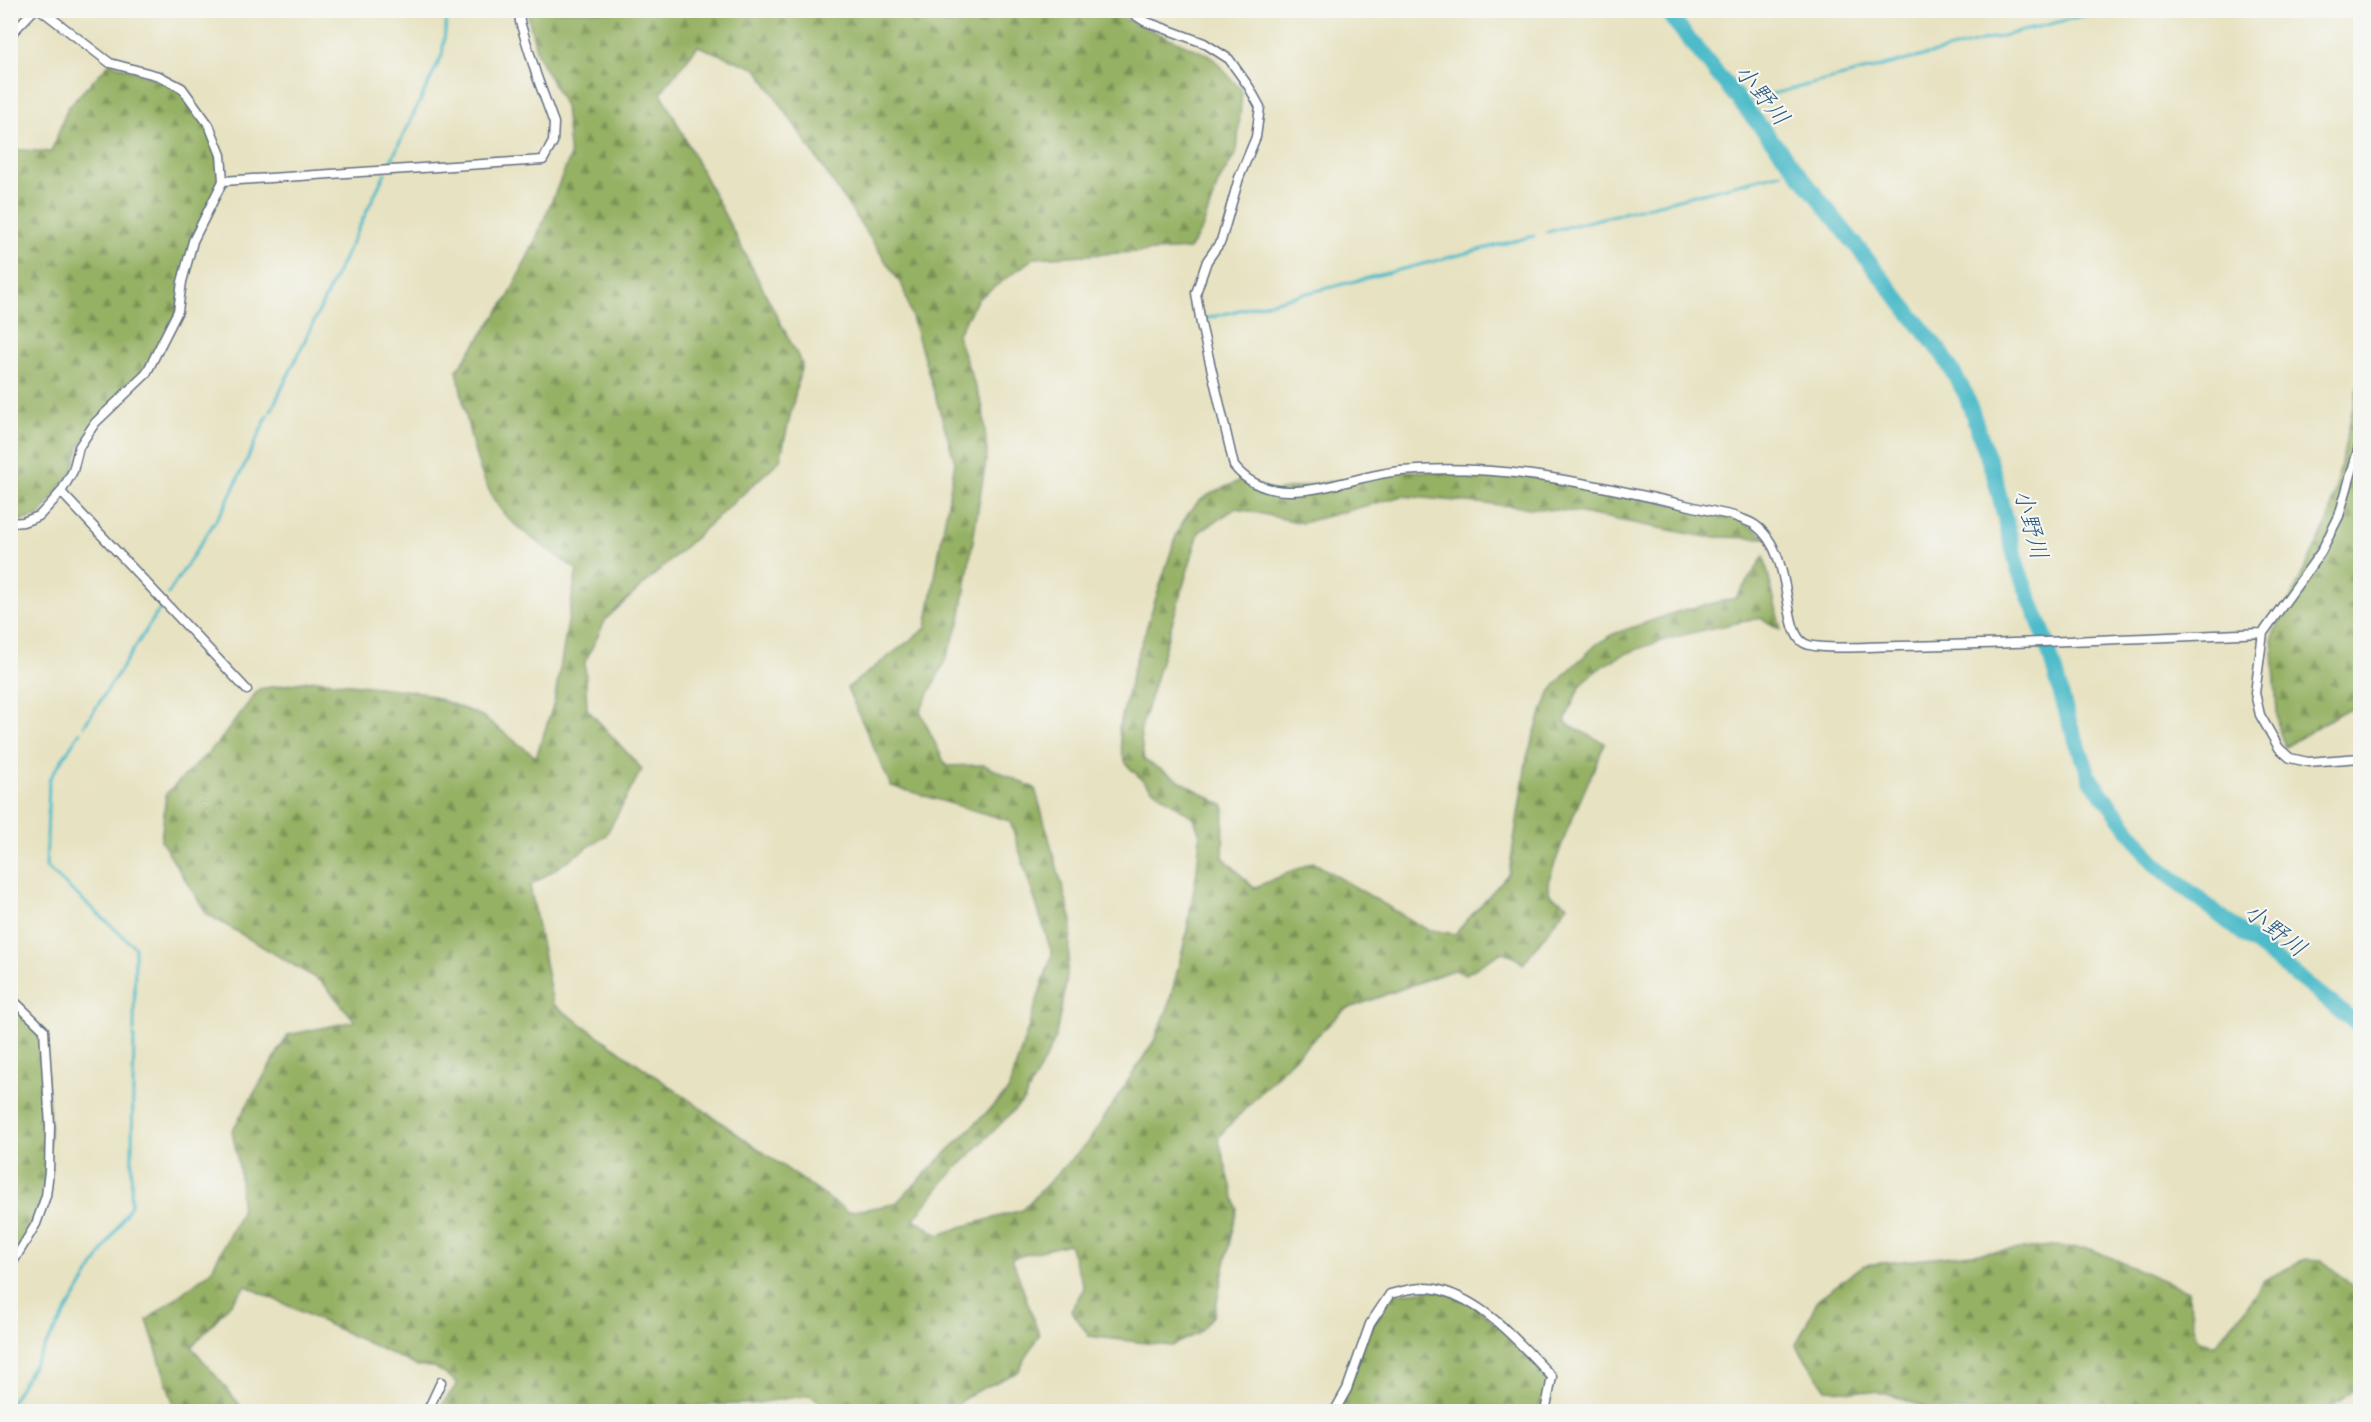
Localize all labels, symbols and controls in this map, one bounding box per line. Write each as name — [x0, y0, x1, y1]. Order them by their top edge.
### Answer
water label: 小野川 — [1728, 56, 1798, 132]
water label: 小野川 — [2007, 485, 2057, 563]
water label: 小野川 — [2238, 894, 2314, 964]

